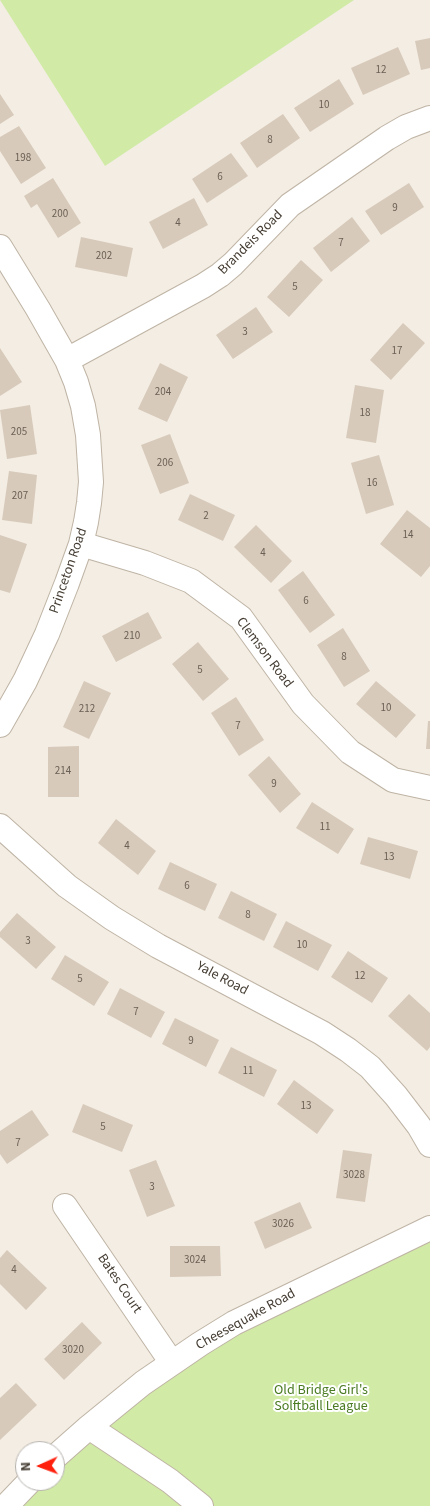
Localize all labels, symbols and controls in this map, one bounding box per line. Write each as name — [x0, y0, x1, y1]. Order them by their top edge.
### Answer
house number: 12 — [376, 64, 386, 78]
house number: 10 — [319, 99, 329, 113]
house number: 8 — [267, 134, 273, 148]
house number: 198 — [15, 152, 31, 166]
house number: 6 — [217, 171, 223, 185]
house number: 9 — [392, 202, 398, 216]
street label: Brandeis Road — [215, 207, 287, 279]
house number: 200 — [52, 208, 68, 222]
house number: 4 — [175, 217, 181, 231]
house number: 7 — [338, 237, 344, 251]
house number: 202 — [96, 250, 112, 264]
house number: 5 — [292, 281, 298, 295]
house number: 3 — [242, 326, 248, 340]
house number: 17 — [392, 345, 402, 359]
house number: 204 — [155, 386, 171, 400]
house number: 18 — [360, 407, 370, 421]
house number: 205 — [11, 426, 27, 440]
house number: 206 — [157, 457, 173, 471]
house number: 16 — [367, 477, 377, 491]
house number: 207 — [12, 490, 28, 504]
house number: 2 — [203, 510, 209, 524]
street label: Princeton Road — [47, 526, 91, 616]
house number: 14 — [403, 529, 413, 543]
house number: 4 — [260, 547, 266, 561]
house number: 6 — [303, 595, 309, 609]
street label: Clemson Road — [232, 614, 296, 692]
house number: 210 — [124, 630, 140, 644]
house number: 8 — [341, 651, 347, 665]
house number: 5 — [197, 664, 203, 678]
house number: 10 — [381, 702, 391, 716]
house number: 212 — [79, 703, 95, 717]
house number: 7 — [235, 720, 241, 734]
house number: 214 — [55, 765, 71, 779]
house number: 9 — [271, 778, 277, 792]
house number: 11 — [320, 821, 330, 835]
house number: 4 — [124, 840, 130, 854]
house number: 13 — [384, 851, 394, 865]
house number: 6 — [184, 880, 190, 894]
house number: 8 — [245, 909, 251, 923]
house number: 3 — [25, 935, 31, 949]
house number: 10 — [297, 939, 307, 953]
street label: Yale Road — [193, 958, 251, 1000]
house number: 12 — [355, 970, 365, 984]
house number: 5 — [77, 973, 83, 987]
house number: 7 — [133, 1006, 139, 1020]
house number: 9 — [188, 1035, 194, 1049]
house number: 11 — [243, 1065, 253, 1079]
house number: 13 — [301, 1100, 311, 1114]
house number: 5 — [100, 1121, 106, 1135]
house number: 7 — [15, 1137, 21, 1151]
house number: 3028 — [343, 1169, 365, 1183]
house number: 3 — [149, 1181, 155, 1195]
house number: 3026 — [272, 1218, 294, 1232]
street label: Bates Court — [93, 1251, 145, 1317]
house number: 3024 — [184, 1254, 206, 1268]
house number: 4 — [11, 1264, 17, 1278]
street label: Cheesequake Road — [193, 1286, 299, 1354]
house number: 3020 — [62, 1344, 84, 1358]
park label: Old Bridge Girl's Solftball League — [274, 1383, 368, 1415]
north arrow — [15, 1441, 65, 1491]
text: N — [16, 1461, 36, 1471]

